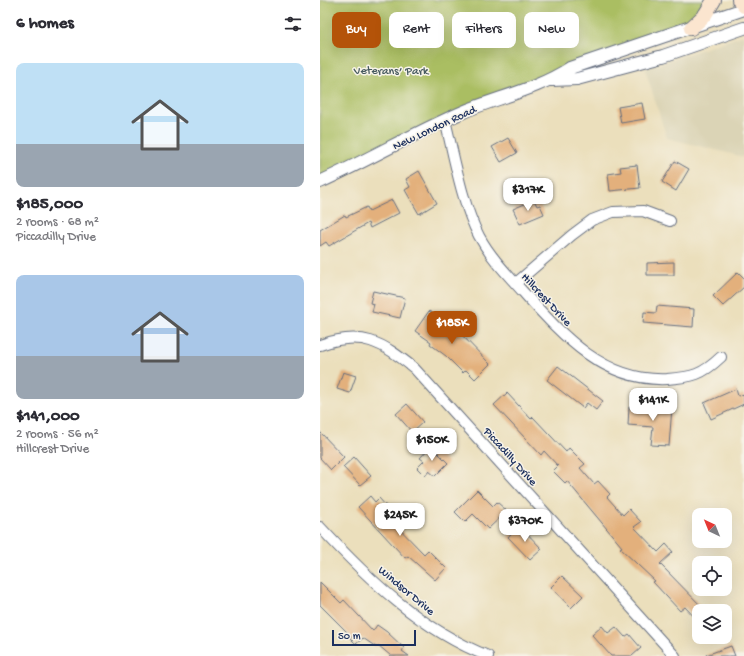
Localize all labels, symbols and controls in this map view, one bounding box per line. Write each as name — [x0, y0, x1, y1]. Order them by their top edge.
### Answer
chip: Buy — [332, 12, 381, 48]
chip: Rent — [389, 12, 444, 48]
chip: Filters — [452, 12, 516, 48]
chip: New — [524, 12, 579, 48]
icon: filters — [282, 13, 304, 35]
text: 6 homes — [16, 14, 74, 34]
park label: Veterans’ Park — [353, 65, 430, 79]
icon: home — [124, 89, 196, 161]
street label: New London Road — [391, 103, 480, 154]
pin: $317K — [500, 178, 556, 212]
text: $317K — [512, 183, 544, 198]
text: $185,000 — [16, 195, 83, 215]
text: 2 rooms · 68 m² — [16, 215, 99, 230]
text: Piccadilly Drive — [16, 230, 96, 245]
street label: Hillcrest Drive — [517, 271, 574, 330]
icon: home — [124, 301, 196, 373]
pin: $185K — [424, 311, 480, 345]
text: $185K — [436, 316, 468, 331]
pin: $141K — [625, 388, 681, 422]
text: $141K — [638, 393, 668, 408]
text: $141,000 — [16, 407, 80, 427]
street label: Piccadilly Drive — [479, 424, 540, 490]
text: 2 rooms · 56 m² — [16, 427, 99, 442]
pin: $150K — [404, 428, 460, 462]
text: $150K — [416, 433, 448, 448]
text: Hillcrest Drive — [16, 442, 89, 457]
pin: $245K — [372, 503, 428, 537]
text: $245K — [384, 508, 416, 523]
north arrow — [692, 508, 732, 548]
map controls — [692, 508, 732, 644]
pin: $370K — [497, 509, 553, 543]
text: $370K — [508, 514, 542, 529]
button: locate — [692, 556, 732, 596]
street label: Windsor Drive — [375, 564, 437, 620]
button: layers — [692, 604, 732, 644]
scale bar — [332, 628, 416, 647]
text: 50 m — [338, 631, 360, 643]

